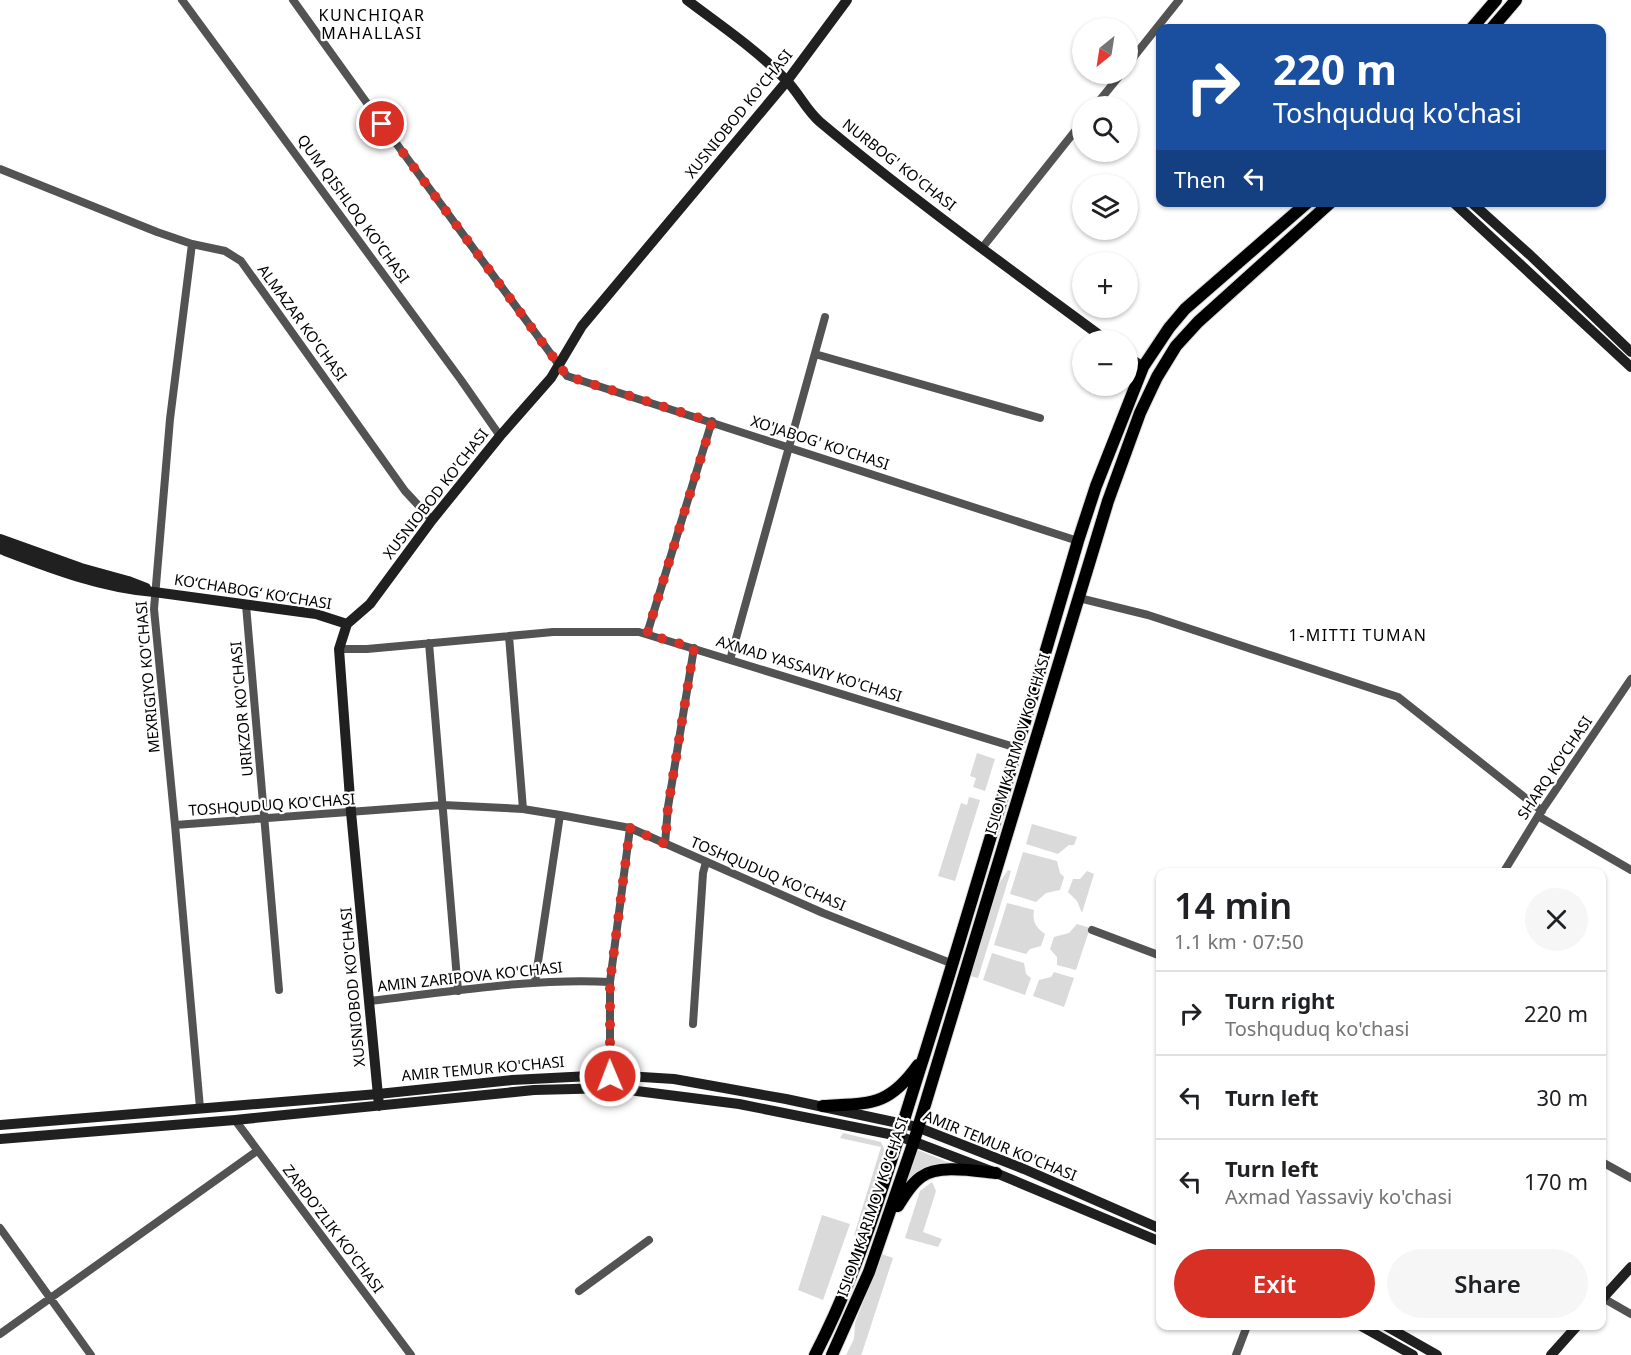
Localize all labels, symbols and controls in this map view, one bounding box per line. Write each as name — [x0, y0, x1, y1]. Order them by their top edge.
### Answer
district label: KUNCHIQAR MAHALLASI — [318, 4, 426, 44]
north arrow — [1072, 18, 1138, 84]
map controls — [1072, 18, 1138, 396]
text: 220 m — [1273, 40, 1397, 97]
street label: XUSNIOBOD KO'CHASI — [680, 45, 796, 182]
icon: right — [1174, 48, 1252, 126]
text: Toshquduq ko'chasi — [1273, 94, 1522, 131]
button: search — [1072, 96, 1138, 162]
pin — [356, 98, 407, 149]
icon: arrive — [365, 107, 398, 140]
street label: NURBOG' KO'CHASI — [839, 114, 961, 215]
street label: QUM QISHLOQ KO'CHASI — [293, 130, 414, 287]
icon: left — [1238, 162, 1271, 195]
text: Then — [1174, 164, 1226, 194]
button: layers — [1072, 174, 1138, 240]
button: + — [1072, 252, 1138, 318]
street label: ALMAZAR KO'CHASI — [254, 260, 352, 385]
button: − — [1072, 330, 1138, 396]
street label: XO'JABOG' KO'CHASI — [749, 410, 892, 474]
street label: XUSNIOBOD KO'CHASI — [378, 424, 492, 563]
street label: KO‘CHABOG‘ KO‘CHASI — [173, 569, 333, 613]
street label: MEXRIGIYO KO'CHASI — [130, 600, 164, 754]
district label: 1-MITTI TUMAN — [1289, 624, 1427, 646]
street label: AXMAD YASSAVIY KO'CHASI — [714, 630, 905, 706]
street label: URIKZOR KO'CHASI — [225, 641, 257, 778]
street label: ISLOM KARIMOV KO‘CHASI — [980, 651, 1054, 837]
street label: SHARQ KO‘CHASI — [1512, 712, 1596, 823]
street label: TOSHQUDUQ KO'CHASI — [188, 788, 356, 820]
street label: TOSHQUDUQ KO'CHASI — [688, 831, 849, 915]
text: 14 min — [1174, 881, 1292, 930]
button: close — [1525, 888, 1588, 951]
street label: XUSNIOBOD KO'CHASI — [335, 906, 369, 1068]
text: 1.1 km · 07:50 — [1174, 928, 1304, 955]
street label: AMIN ZARIPOVA KO'CHASI — [376, 956, 564, 996]
text: Turn right — [1225, 985, 1335, 1015]
icon: right — [1174, 997, 1207, 1030]
text: 220 m — [1524, 998, 1588, 1028]
text: Toshquduq ko'chasi — [1225, 1015, 1409, 1042]
position arrow — [578, 1044, 642, 1108]
street label: AMIR TEMUR KO'CHASI — [401, 1051, 565, 1085]
icon: left — [1174, 1081, 1207, 1114]
text: Turn left — [1225, 1082, 1319, 1112]
text: 30 m — [1537, 1082, 1588, 1112]
street label: AMIR TEMUR KO'CHASI — [921, 1105, 1080, 1185]
street label: ISLOM KARIMOV KO‘CHASI — [832, 1114, 912, 1299]
text: Turn left — [1225, 1153, 1319, 1183]
street label: ZARDO'ZLIK KO'CHASI — [279, 1160, 389, 1297]
icon: left — [1174, 1165, 1207, 1198]
text: 170 m — [1524, 1166, 1588, 1196]
text: Axmad Yassaviy ko'chasi — [1225, 1183, 1452, 1210]
button: Exit — [1174, 1249, 1375, 1318]
button: Share — [1387, 1249, 1588, 1318]

